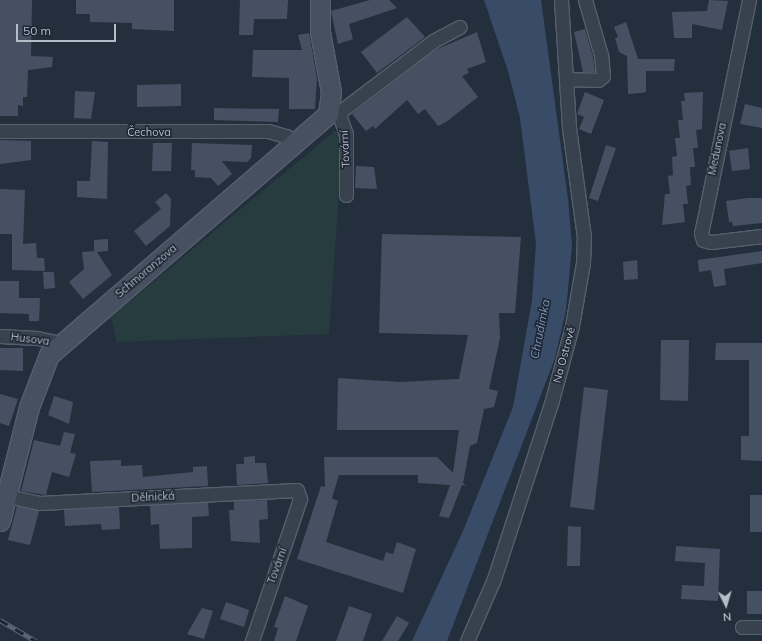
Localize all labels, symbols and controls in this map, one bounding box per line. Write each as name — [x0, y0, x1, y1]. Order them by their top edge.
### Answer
scale bar — [18, 16, 118, 42]
text: 50 m — [23, 23, 51, 38]
street label: Medunova — [705, 122, 729, 176]
street label: Čechova — [127, 125, 171, 139]
street label: Tovární — [337, 130, 353, 168]
street label: Schmoranzova — [113, 242, 179, 300]
water label: Chrudimka — [527, 298, 553, 360]
street label: Na Ostrově — [550, 326, 578, 384]
street label: Husova — [10, 330, 50, 348]
street label: Dělnická — [131, 489, 175, 505]
street label: Tovární — [264, 546, 290, 586]
north arrow — [706, 585, 746, 625]
text: N — [722, 610, 732, 624]

